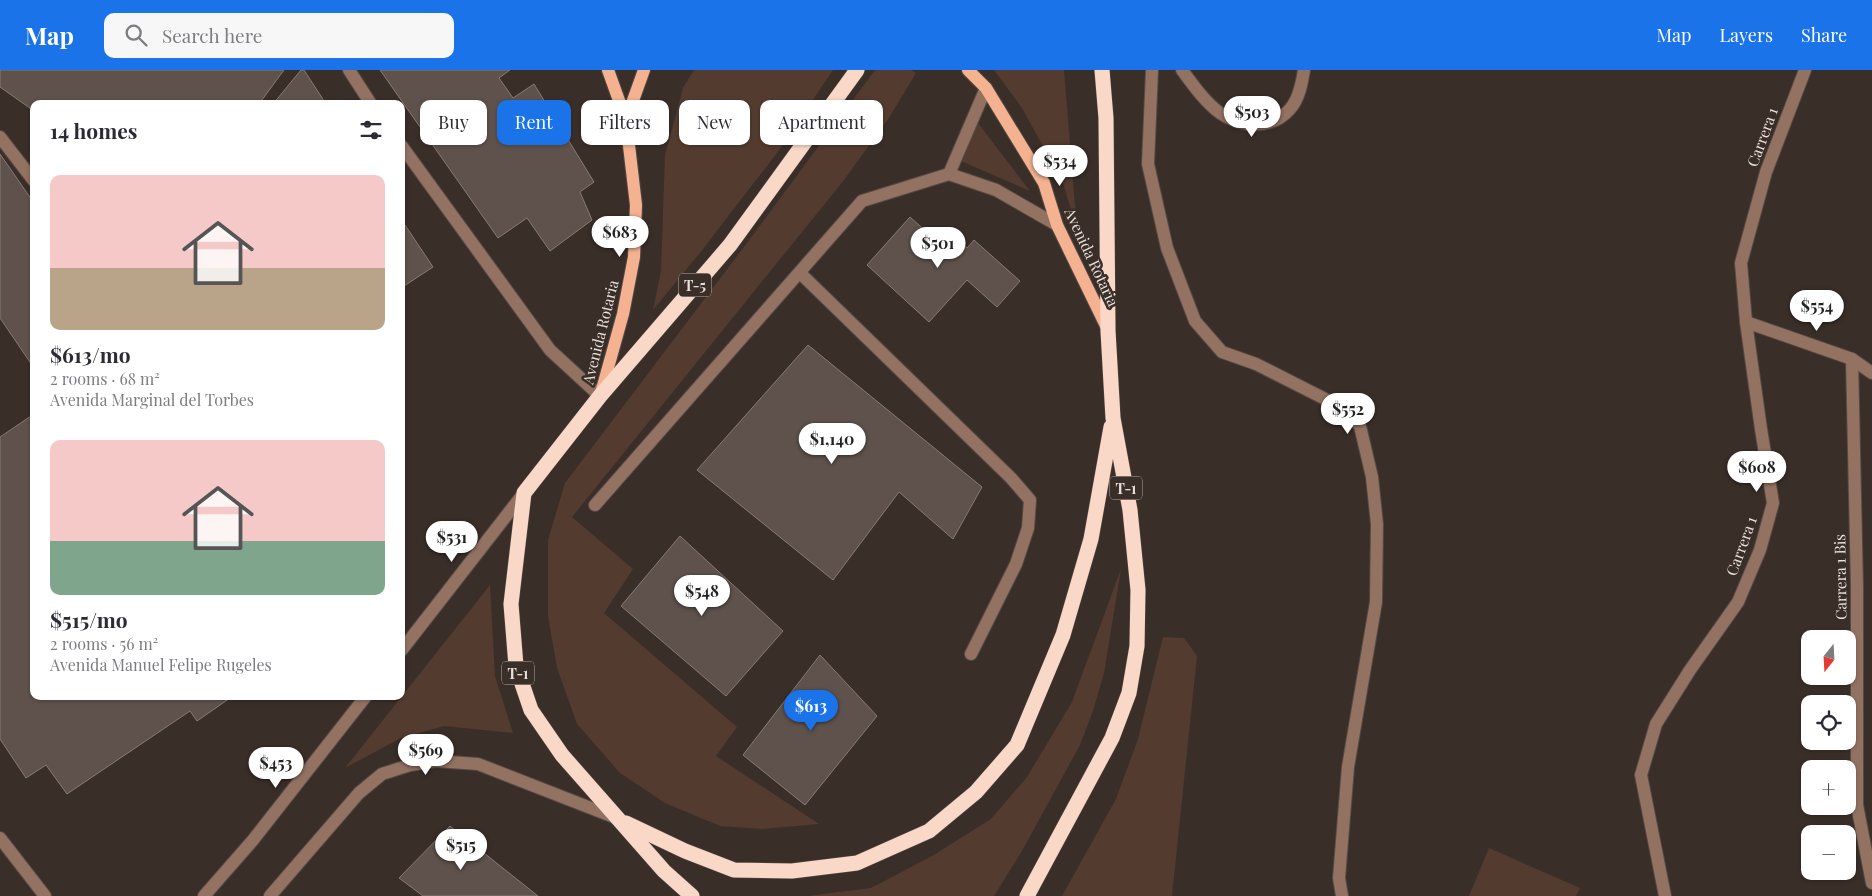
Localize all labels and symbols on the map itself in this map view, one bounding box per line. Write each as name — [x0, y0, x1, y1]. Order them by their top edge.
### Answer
pin: $503 — [1222, 96, 1282, 138]
street label: Carrera 1 — [1742, 104, 1782, 169]
pin: $534 — [1030, 144, 1090, 187]
street label: Avenida Rotaria — [1060, 204, 1124, 310]
pin: $683 — [590, 216, 650, 258]
pin: $501 — [908, 226, 968, 269]
road number: T-5 — [679, 274, 711, 296]
street label: Avenida Rotaria — [577, 277, 623, 387]
pin: $554 — [1787, 290, 1847, 332]
pin: $552 — [1318, 392, 1378, 435]
pin: $1,140 — [791, 422, 873, 465]
pin: $608 — [1727, 450, 1787, 493]
road number: T-1 — [1110, 476, 1142, 499]
street label: Carrera 1 — [1721, 513, 1761, 578]
pin: $531 — [422, 520, 482, 563]
street label: Carrera 1 Bis — [1829, 534, 1851, 620]
pin: $548 — [672, 574, 732, 617]
north arrow — [1801, 630, 1856, 685]
road number: T-1 — [502, 662, 534, 684]
pin: $613 — [781, 690, 841, 732]
pin: $569 — [396, 734, 456, 776]
pin: $453 — [246, 746, 306, 789]
pin: $515 — [431, 828, 491, 871]

